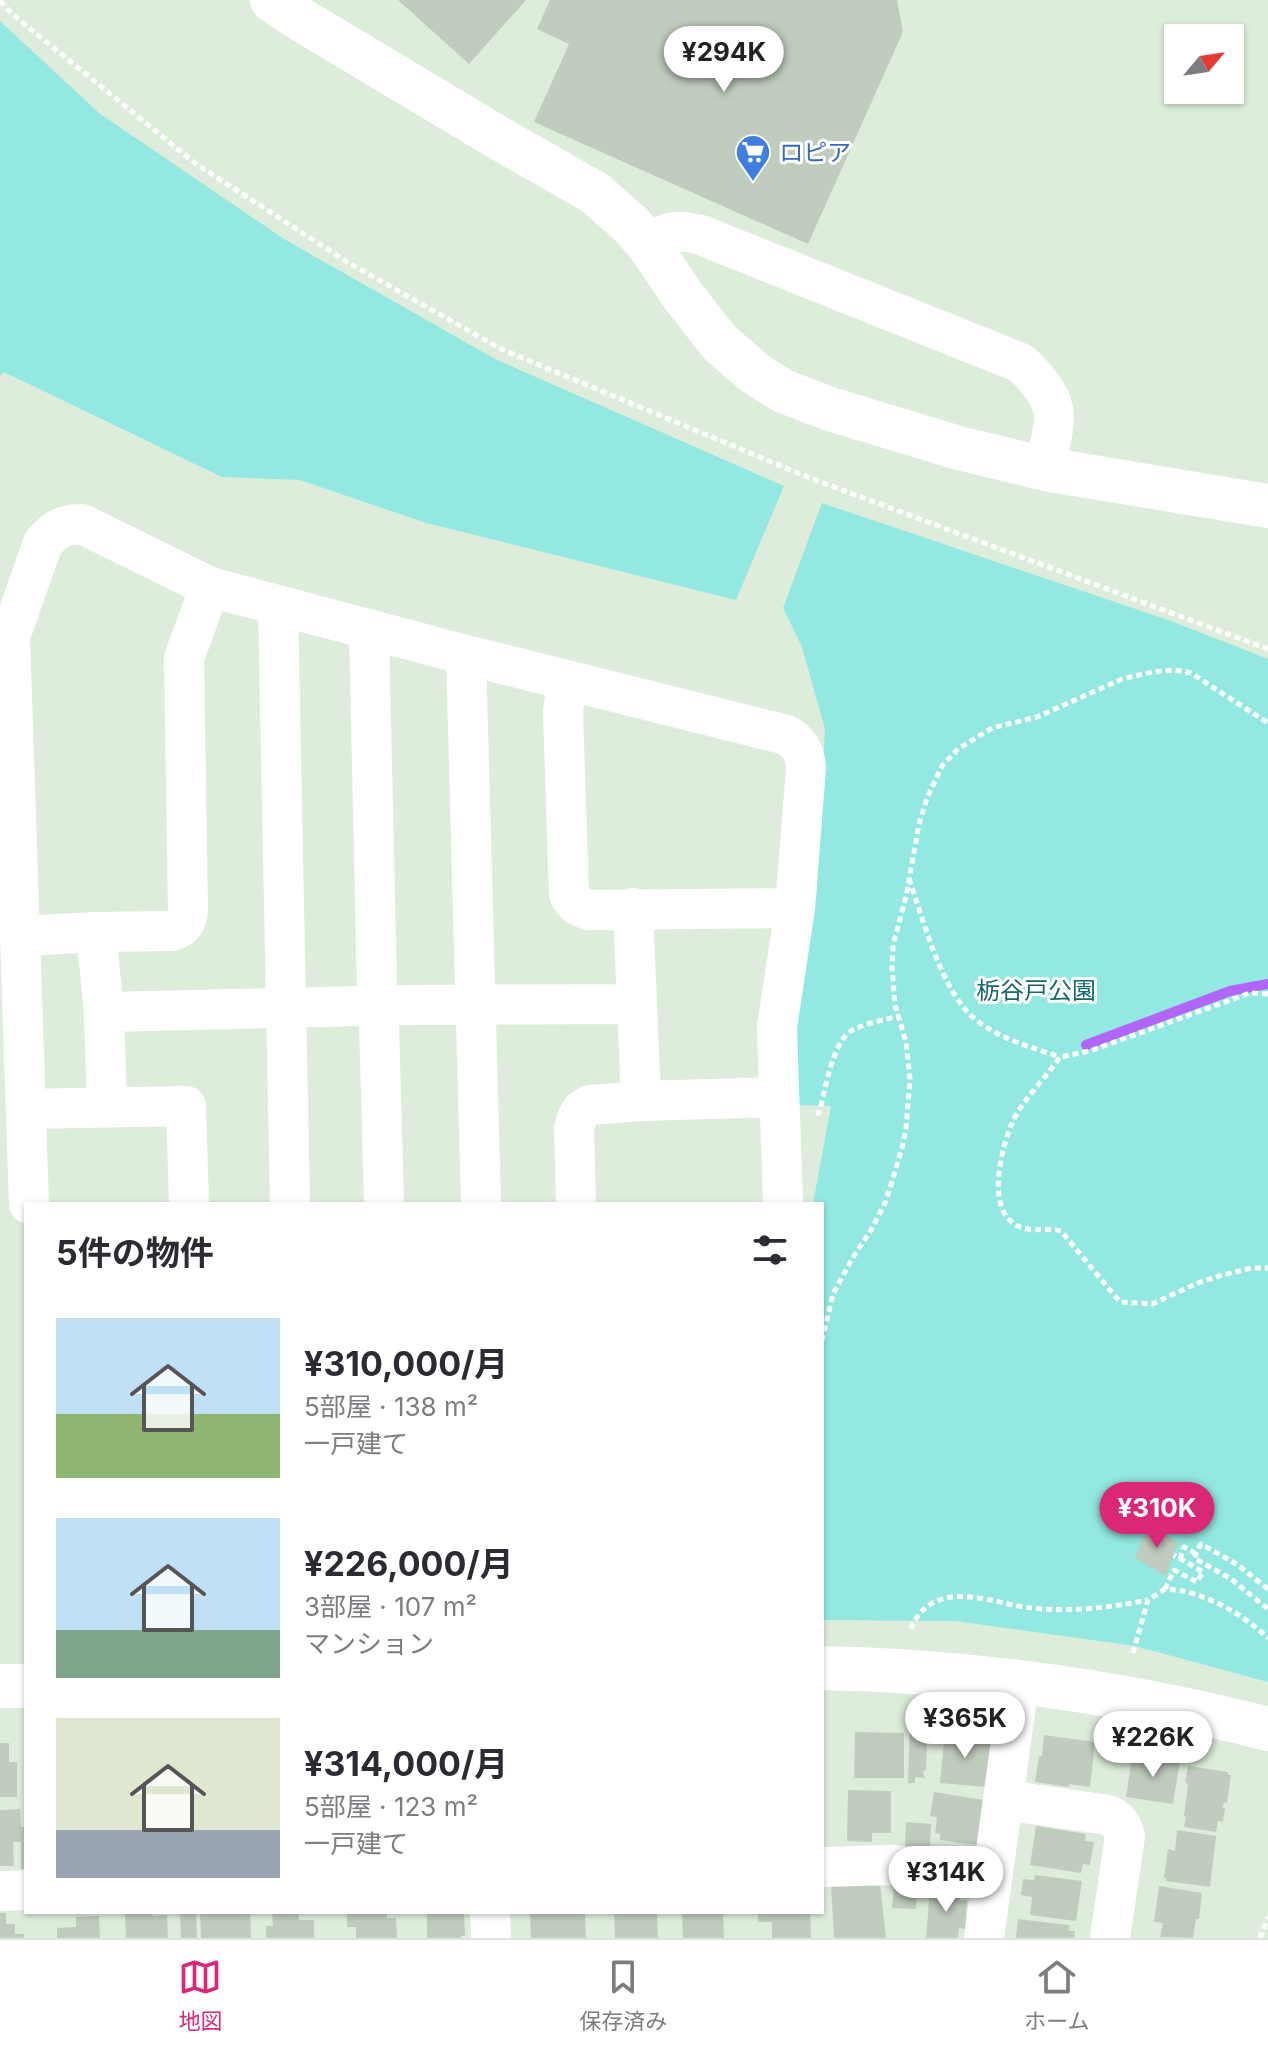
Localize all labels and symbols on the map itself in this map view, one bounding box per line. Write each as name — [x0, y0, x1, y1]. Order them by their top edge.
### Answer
north arrow — [1164, 24, 1244, 104]
pin: ¥294K — [668, 26, 780, 94]
supermarket icon: ロピア — [734, 133, 772, 183]
place label: ロピア — [779, 138, 851, 167]
park label: 栃谷戸公園 — [976, 976, 1096, 1005]
pin: ¥310K — [1101, 1482, 1213, 1550]
pin: ¥365K — [909, 1692, 1021, 1760]
pin: ¥226K — [1097, 1711, 1209, 1779]
pin: ¥314K — [890, 1846, 1002, 1914]

